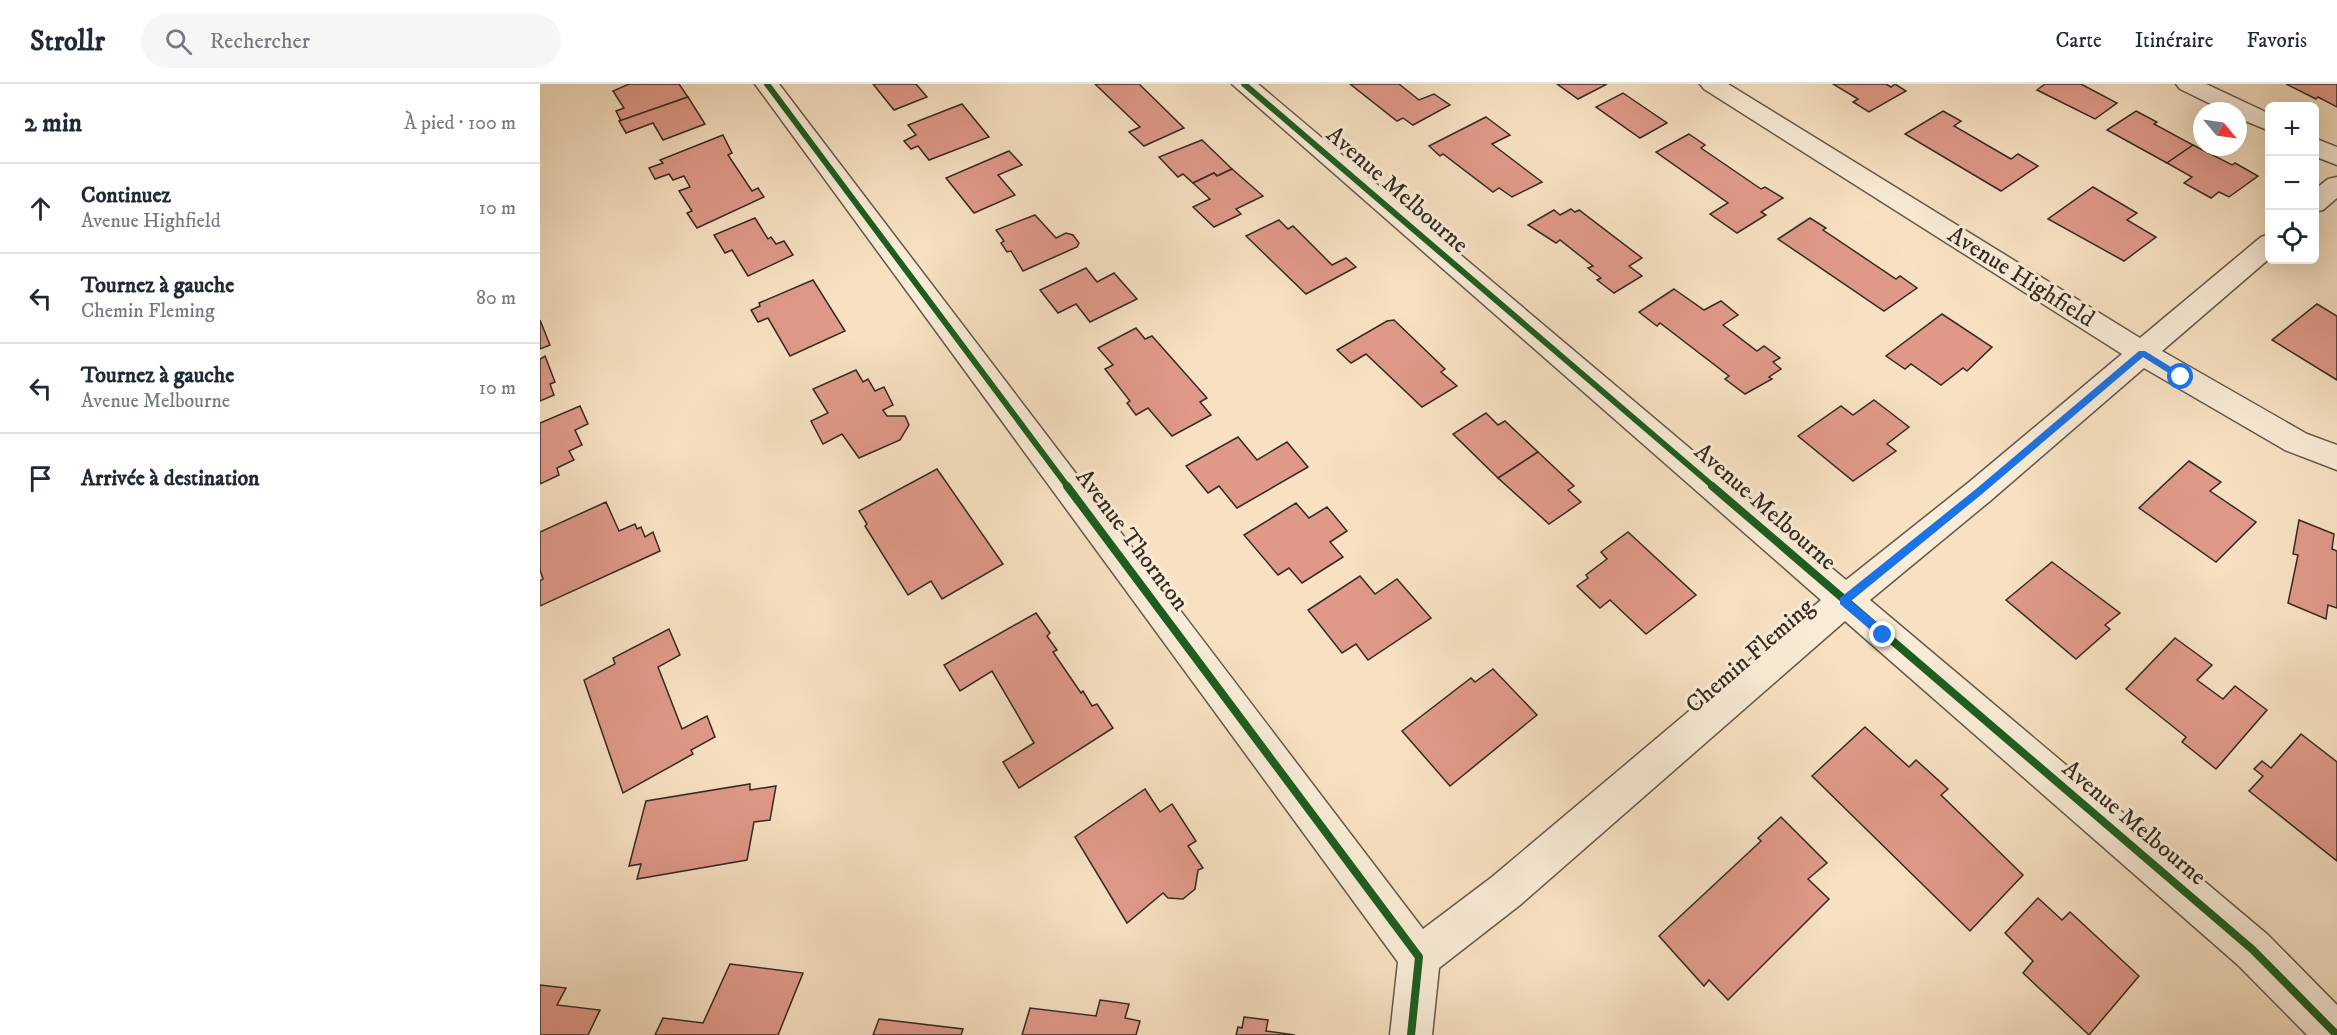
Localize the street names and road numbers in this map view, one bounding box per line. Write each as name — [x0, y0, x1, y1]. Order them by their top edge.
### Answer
street label: Avenue Melbourne — [1320, 120, 1474, 260]
street label: Avenue Highfield — [1942, 220, 2100, 334]
street label: Avenue Melbourne — [1688, 437, 1842, 577]
street label: Avenue Thornton — [1069, 463, 1195, 617]
street label: Chemin Fleming — [1680, 592, 1821, 720]
street label: Avenue Melbourne — [2056, 754, 2212, 892]

